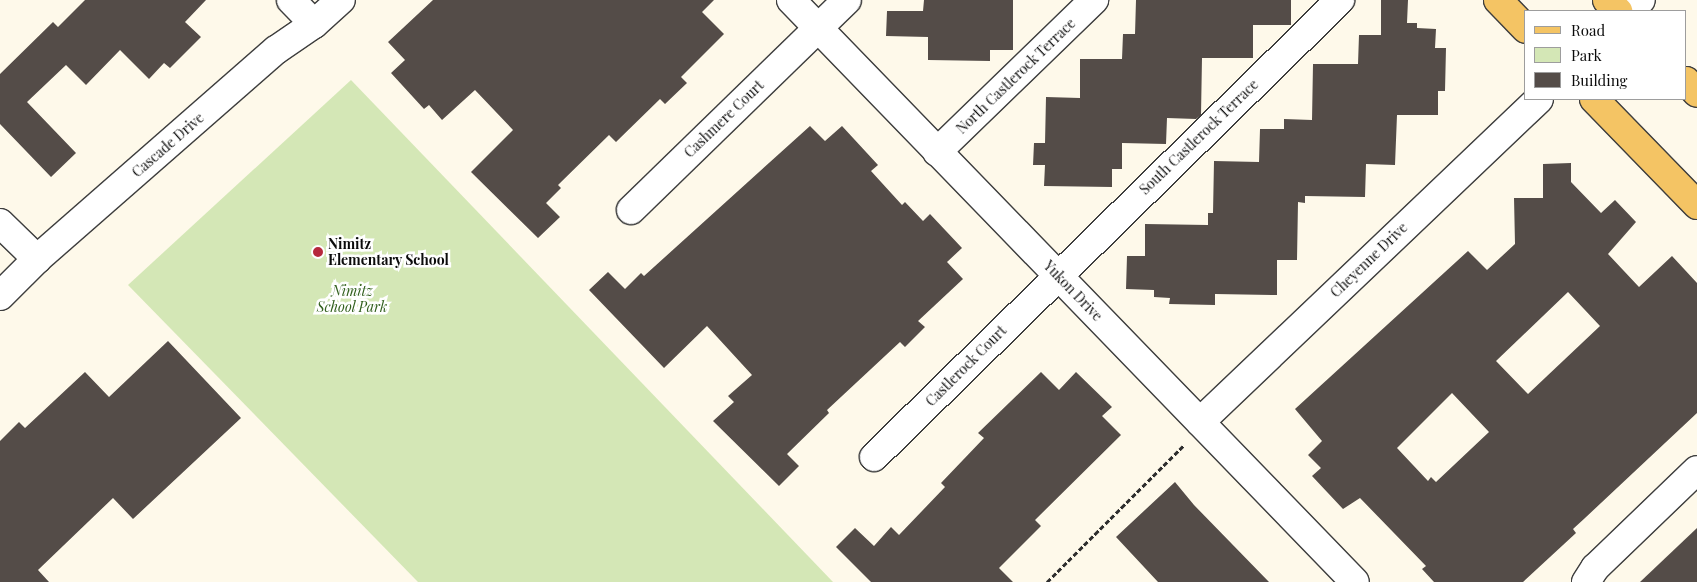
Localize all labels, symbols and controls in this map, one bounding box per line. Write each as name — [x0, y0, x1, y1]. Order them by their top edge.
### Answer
legend — [1524, 10, 1687, 100]
street label: North Castlerock Terrace — [953, 15, 1079, 137]
text: Road — [1571, 20, 1605, 40]
text: Park — [1571, 45, 1602, 65]
text: Building — [1571, 70, 1627, 90]
street label: South Castlerock Terrace — [1136, 76, 1262, 198]
street label: Cashmere Court — [681, 77, 767, 161]
street label: Cascade Drive — [129, 109, 207, 181]
street label: Cheyenne Drive — [1327, 219, 1411, 301]
place label: Nimitz Elementary School — [328, 236, 449, 268]
marker: Nimitz Elementary School — [312, 246, 324, 258]
street label: Yukon Drive — [1040, 257, 1106, 325]
park label: Nimitz School Park — [317, 283, 387, 316]
street label: Castlerock Court — [922, 322, 1010, 410]

